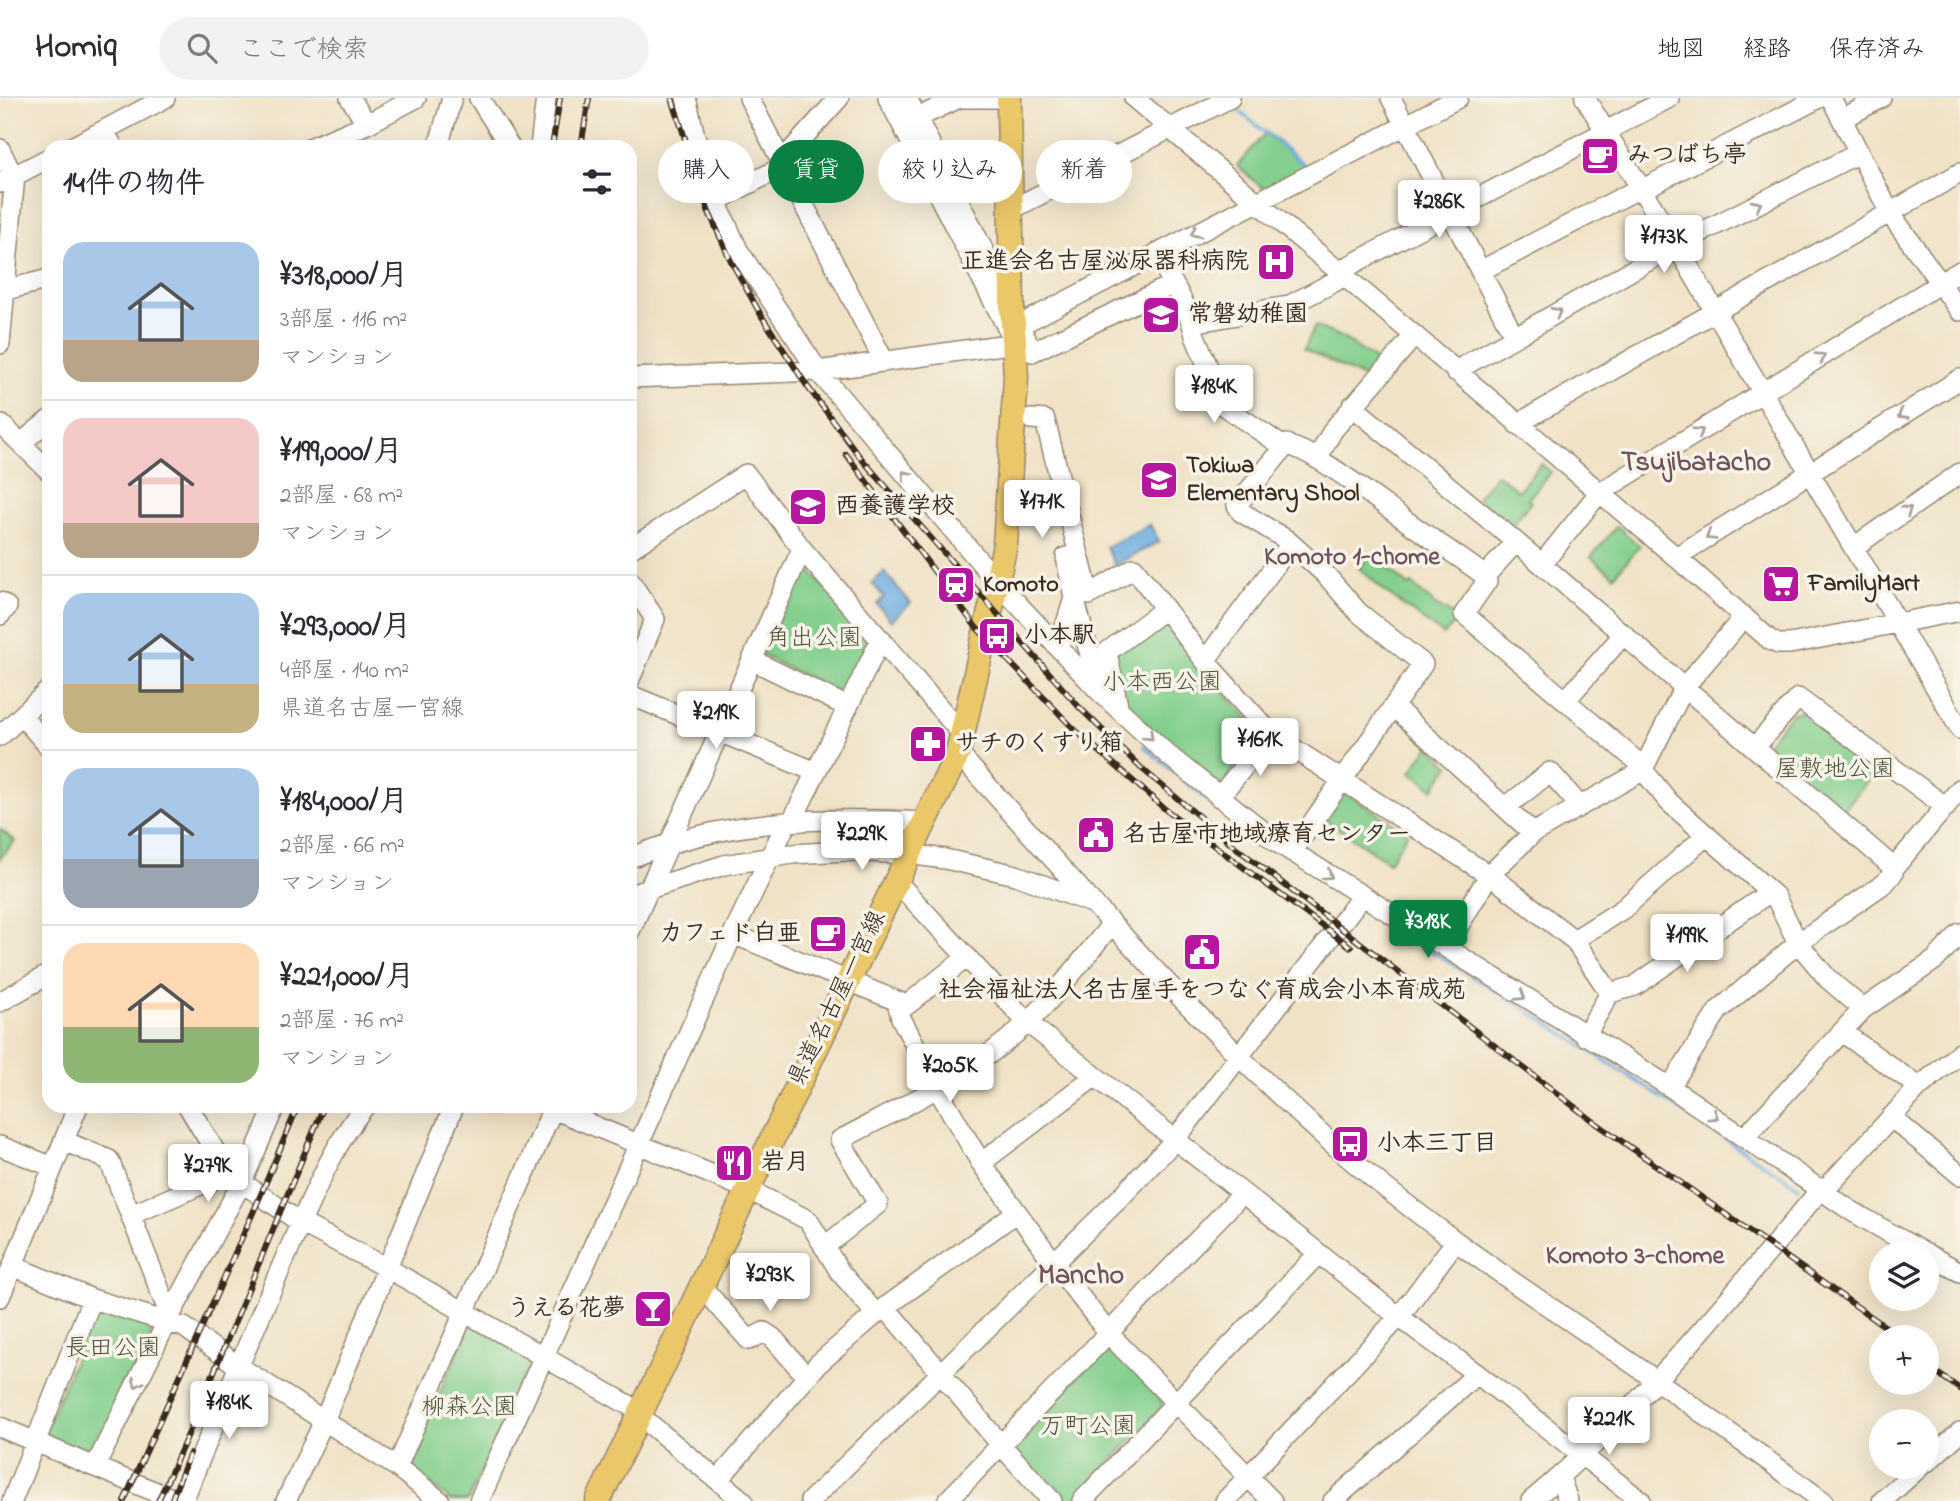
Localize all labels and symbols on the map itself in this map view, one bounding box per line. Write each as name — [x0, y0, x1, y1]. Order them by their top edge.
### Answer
cafe icon: みつばち亭 — [1579, 135, 1621, 177]
place label: みつばち亭 — [1627, 139, 1747, 174]
pin: ¥286K — [1390, 180, 1488, 240]
one-way arrow — [1750, 199, 1762, 213]
pin: ¥173K — [1615, 216, 1713, 275]
one-way arrow — [1190, 225, 1203, 239]
hospital icon: 正進会名古屋泌尿器科病院 — [1255, 241, 1297, 283]
place label: 正進会名古屋泌尿器科病院 — [961, 245, 1249, 280]
school or university icon: 常磐幼稚園 — [1140, 294, 1182, 336]
place label: 常磐幼稚園 — [1188, 298, 1308, 333]
one-way arrow — [1549, 307, 1562, 321]
one-way arrow — [1814, 352, 1827, 365]
pin: ¥184K — [1165, 366, 1263, 425]
one-way arrow — [1897, 406, 1910, 419]
one-way arrow — [1691, 427, 1704, 440]
district label: Tsujibatacho — [1621, 443, 1771, 484]
place label: Tokiwa Elementary Shool — [1186, 449, 1359, 513]
school or university icon: Tokiwa Elementary Shool — [1138, 459, 1180, 501]
one-way arrow — [902, 470, 914, 483]
pin: ¥171K — [993, 480, 1091, 540]
school or university icon: 西養護学校 — [787, 486, 829, 528]
place label: 西養護学校 — [835, 490, 955, 525]
one-way arrow — [1899, 506, 1912, 518]
one-way arrow — [1704, 527, 1717, 540]
district label: Komoto 1-chome — [1264, 539, 1441, 577]
supermarket icon: FamilyMart — [1760, 563, 1802, 605]
station icon: Komoto — [935, 564, 977, 606]
place label: FamilyMart — [1807, 567, 1921, 603]
place label: Komoto — [983, 568, 1059, 603]
bus stop icon: 小本駅 — [976, 615, 1018, 657]
place label: 小本駅 — [1024, 619, 1096, 654]
park label: 角出公園 — [766, 622, 862, 657]
park label: 小本西公園 — [1102, 666, 1222, 701]
pin: ¥219K — [667, 692, 765, 751]
pin: ¥161K — [1211, 718, 1309, 778]
pharmacy icon: サチのくすり箱 — [907, 723, 949, 765]
place label: サチのくすり箱 — [955, 727, 1123, 762]
one-way arrow — [1140, 727, 1153, 740]
park label: 屋敷地公園 — [1775, 753, 1895, 788]
pin: ¥229K — [813, 812, 911, 872]
public building icon: 名古屋市地域療育センター — [1075, 814, 1117, 856]
place label: 名古屋市地域療育センター — [1123, 818, 1411, 853]
one-way arrow — [1321, 867, 1334, 880]
pin: ¥318K — [1379, 900, 1477, 960]
street label: 県道名古屋一宮線 — [780, 905, 896, 1093]
cafe icon: カフェド白亜 — [807, 913, 849, 955]
pin: ¥199K — [1638, 914, 1736, 974]
place label: カフェド白亜 — [659, 917, 801, 952]
public building icon: 社会福祉法人名古屋手をつなぐ育成会小本育成苑 — [1181, 931, 1223, 973]
place label: 社会福祉法人名古屋手をつなぐ育成会小本育成苑 — [938, 974, 1466, 1009]
one-way arrow — [1513, 987, 1526, 1000]
pin: ¥205K — [901, 1044, 999, 1104]
one-way arrow — [1706, 1108, 1719, 1120]
bus stop icon: 小本三丁目 — [1329, 1123, 1371, 1165]
place label: 小本三丁目 — [1377, 1127, 1497, 1162]
restaurant icon: 岩月 — [713, 1142, 755, 1184]
pin: ¥279K — [159, 1144, 257, 1204]
place label: 岩月 — [761, 1146, 809, 1181]
district label: Komoto 3-chome — [1546, 1238, 1726, 1276]
pin: ¥293K — [721, 1254, 819, 1313]
district label: Mancho — [1038, 1256, 1124, 1297]
bar icon: うえる花夢 — [632, 1288, 674, 1330]
place label: うえる花夢 — [507, 1292, 626, 1327]
park label: 長田公園 — [65, 1332, 161, 1367]
one-way arrow — [131, 1376, 145, 1388]
pin: ¥184K — [180, 1382, 278, 1441]
park label: 柳森公園 — [421, 1391, 517, 1426]
pin: ¥221K — [1560, 1398, 1658, 1457]
park label: 万町公園 — [1040, 1410, 1136, 1445]

